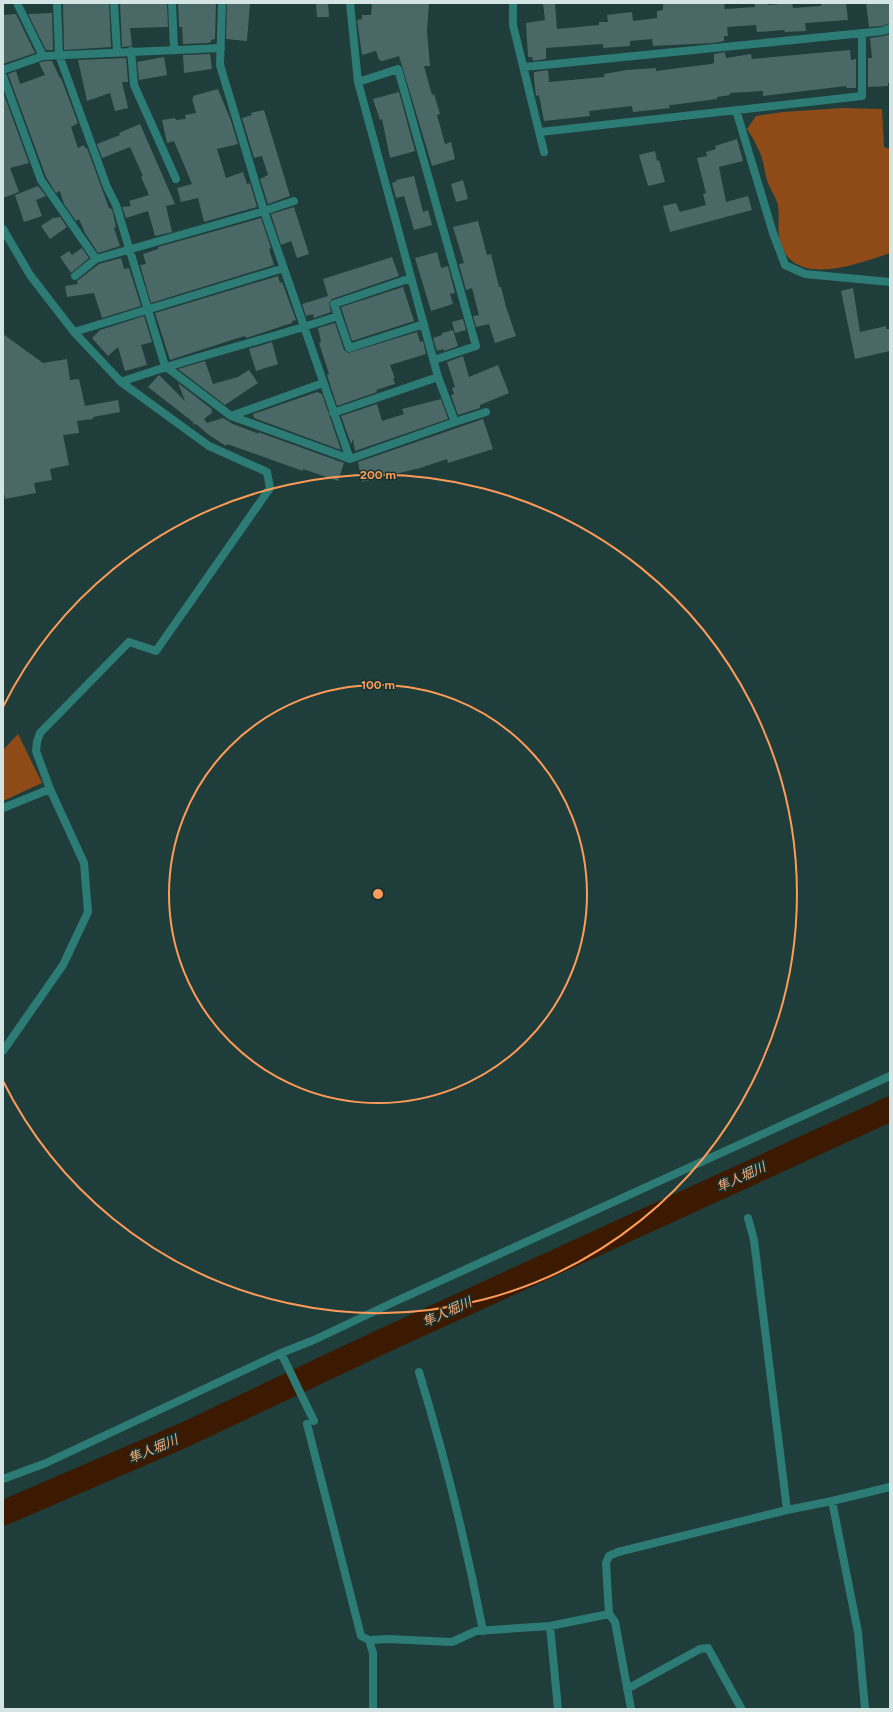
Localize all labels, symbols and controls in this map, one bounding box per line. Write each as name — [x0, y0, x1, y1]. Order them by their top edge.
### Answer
text: 200 m — [360, 468, 396, 482]
text: 100 m — [361, 678, 395, 692]
centre of rings — [371, 887, 385, 901]
water label: 隼人堀川 — [714, 1158, 770, 1195]
water label: 隼人堀川 — [420, 1293, 476, 1330]
water label: 隼人堀川 — [126, 1431, 182, 1466]

